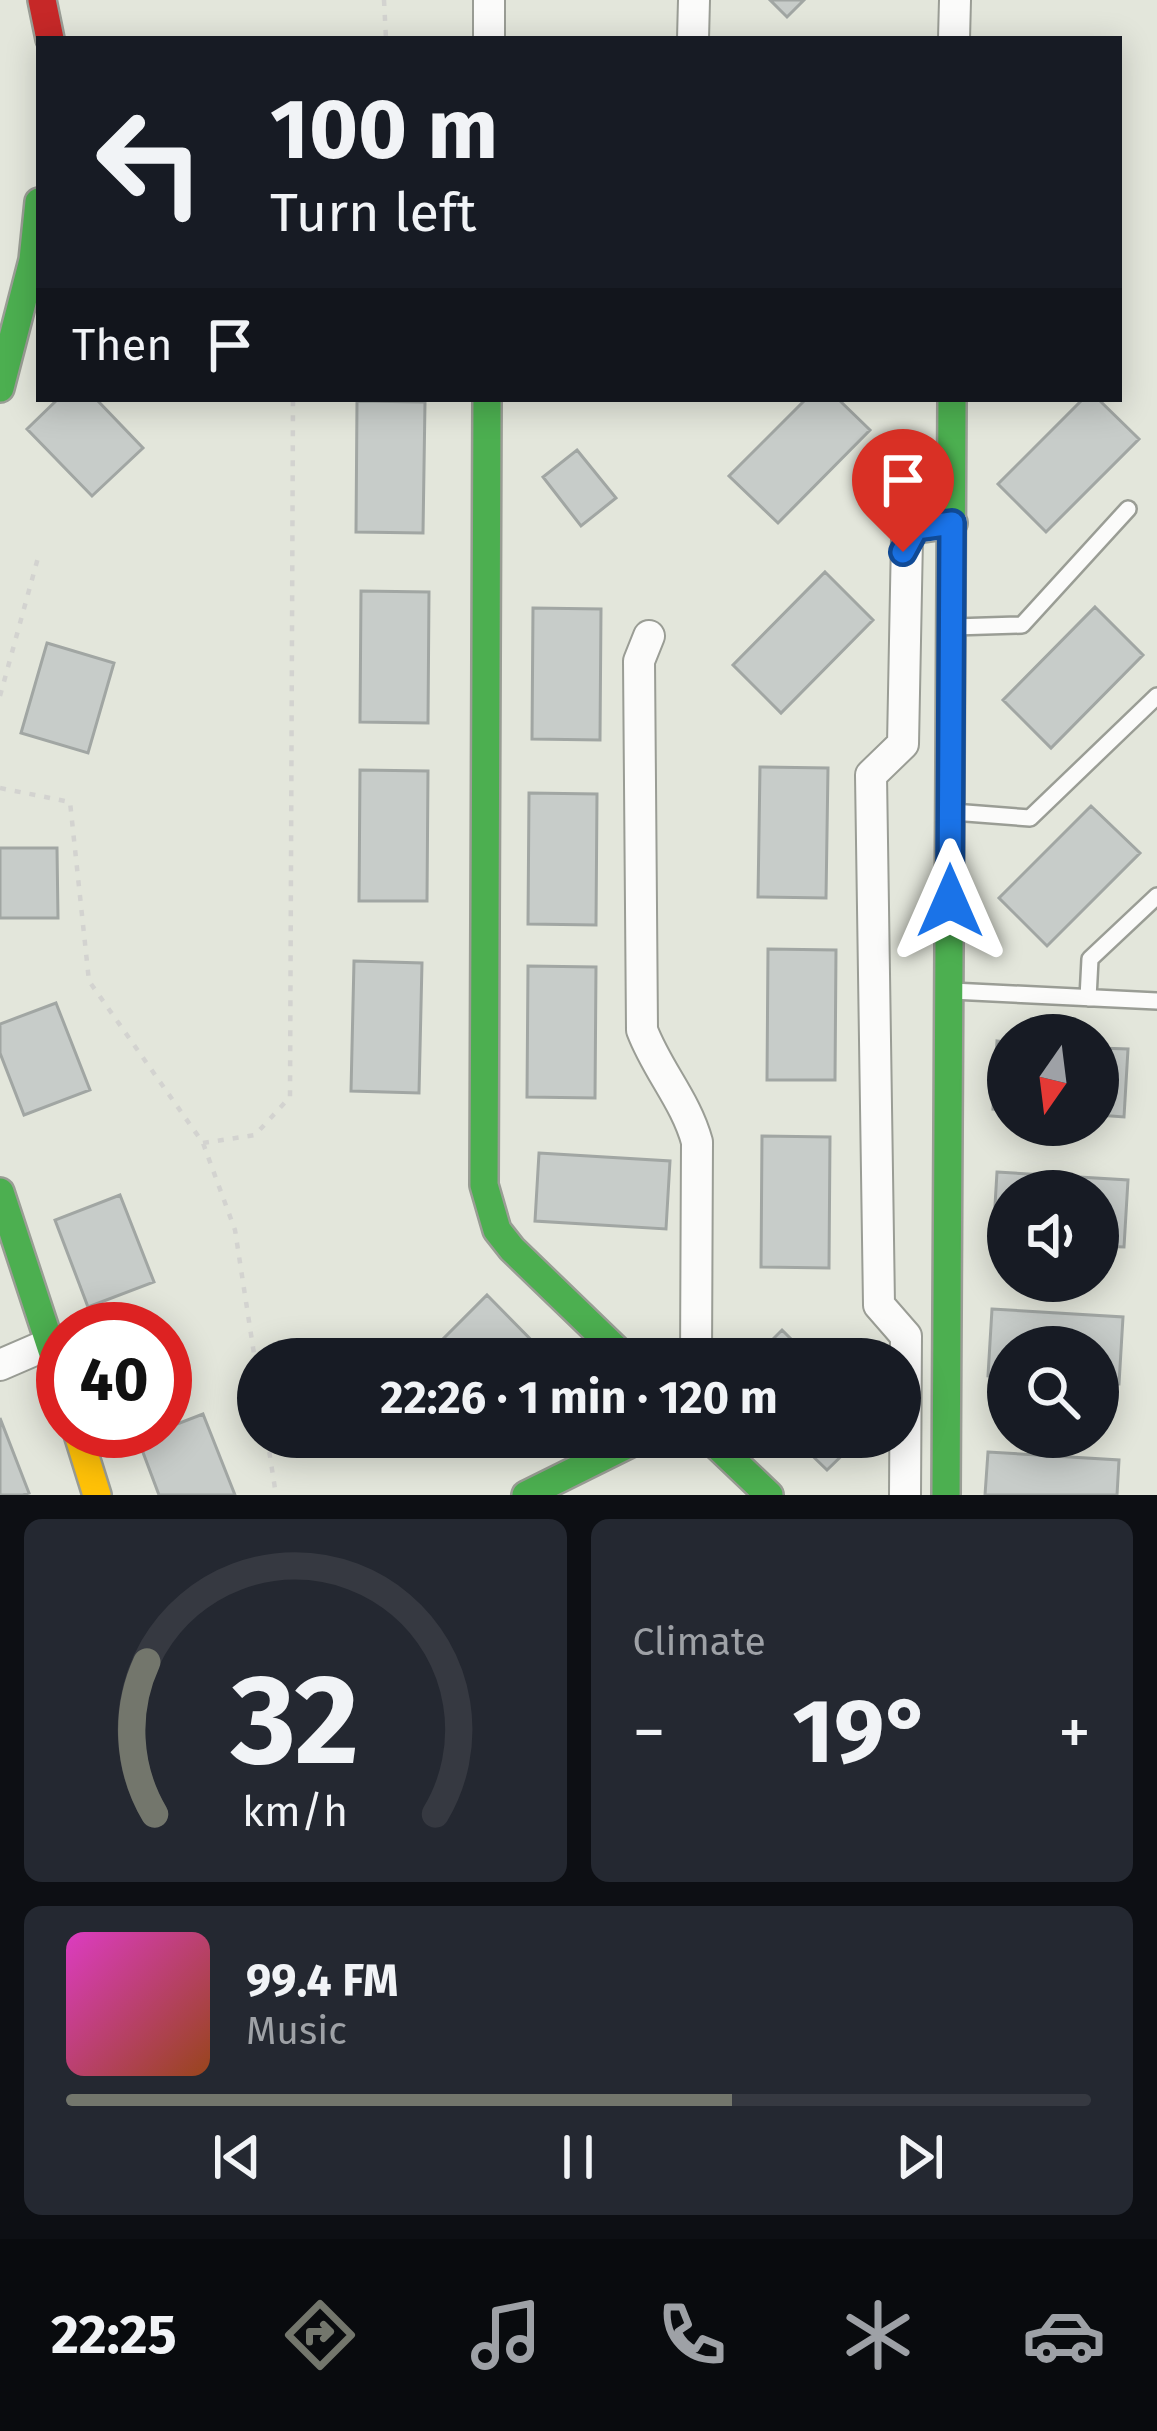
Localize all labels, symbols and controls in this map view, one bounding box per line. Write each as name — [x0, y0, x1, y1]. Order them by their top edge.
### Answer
text: 100 m — [270, 79, 498, 180]
icon: left — [72, 84, 228, 240]
text: Turn left — [270, 181, 477, 245]
icon: arrive — [197, 312, 263, 378]
text: Then — [72, 318, 173, 372]
pin — [852, 429, 954, 552]
icon: arrive — [870, 447, 936, 513]
position arrow — [887, 838, 1013, 964]
north arrow — [987, 1014, 1119, 1146]
map controls — [987, 1014, 1119, 1458]
button: sound — [987, 1170, 1119, 1302]
speed limit sign: 40 — [36, 1302, 192, 1458]
button: search — [987, 1326, 1119, 1458]
text: 22:26 · 1 min · 120 m — [380, 1371, 778, 1425]
text: Climate — [633, 1619, 766, 1665]
text: 32 — [230, 1646, 359, 1796]
text: 19° — [792, 1678, 931, 1786]
text: − — [633, 1693, 666, 1772]
text: + — [1058, 1693, 1091, 1772]
text: km/h — [242, 1785, 348, 1836]
text: 99.4 FM — [246, 1954, 398, 2008]
text: Music — [246, 2008, 347, 2054]
icon: previous — [204, 2124, 270, 2190]
icon: pause — [545, 2124, 611, 2190]
icon: next — [887, 2124, 953, 2190]
icon: directions — [278, 2293, 362, 2377]
icon: music — [464, 2293, 548, 2377]
icon: phone — [650, 2293, 734, 2377]
icon: climate — [836, 2293, 920, 2377]
icon: car — [1022, 2293, 1106, 2377]
text: 22:25 — [51, 2303, 177, 2367]

